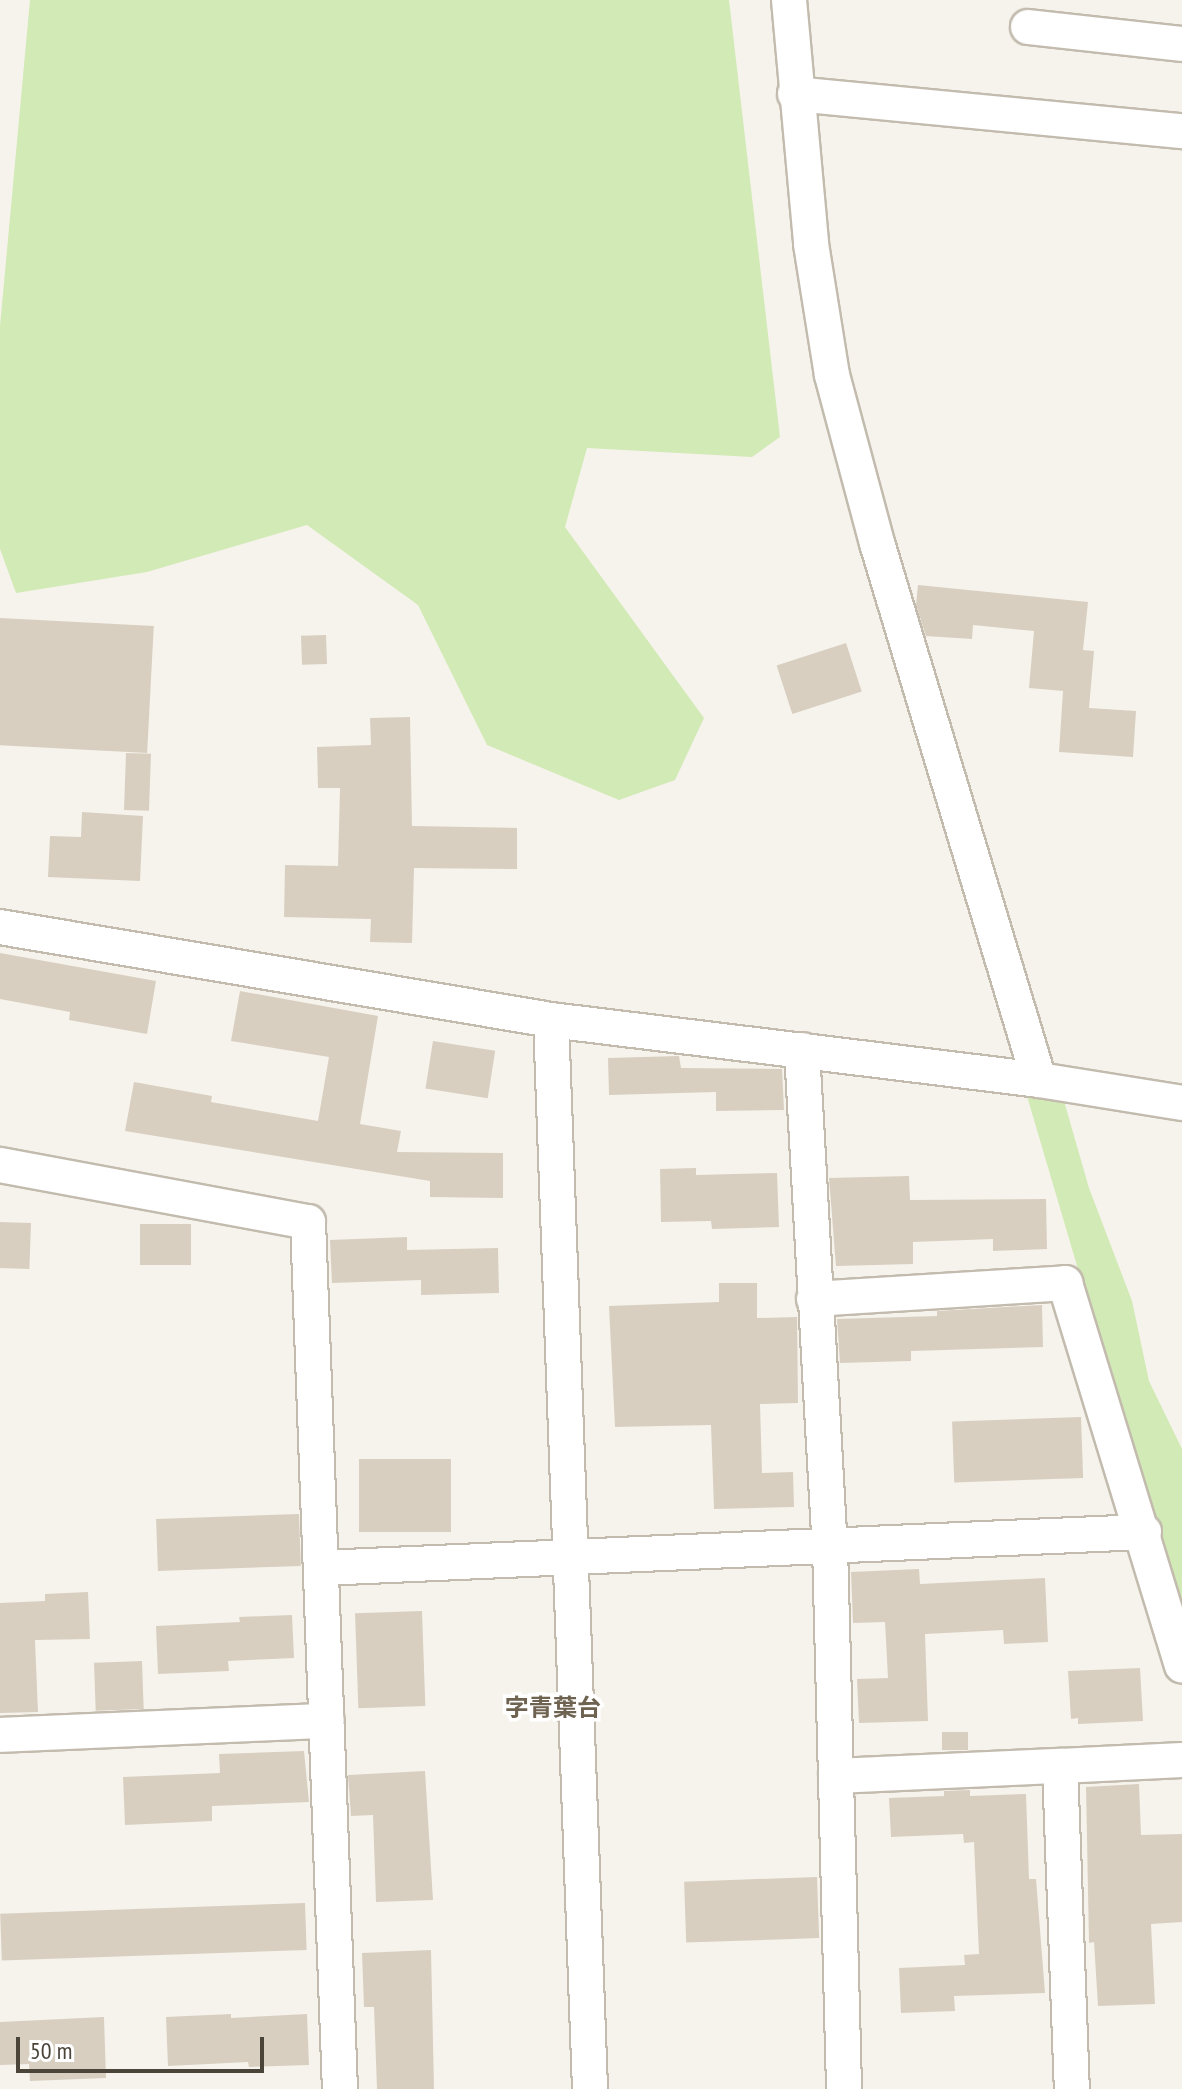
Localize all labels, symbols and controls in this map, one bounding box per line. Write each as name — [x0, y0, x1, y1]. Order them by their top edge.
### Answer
district label: 字青葉台 — [505, 1694, 601, 1722]
scale bar — [20, 2021, 268, 2071]
text: 50 m — [30, 2035, 72, 2066]

